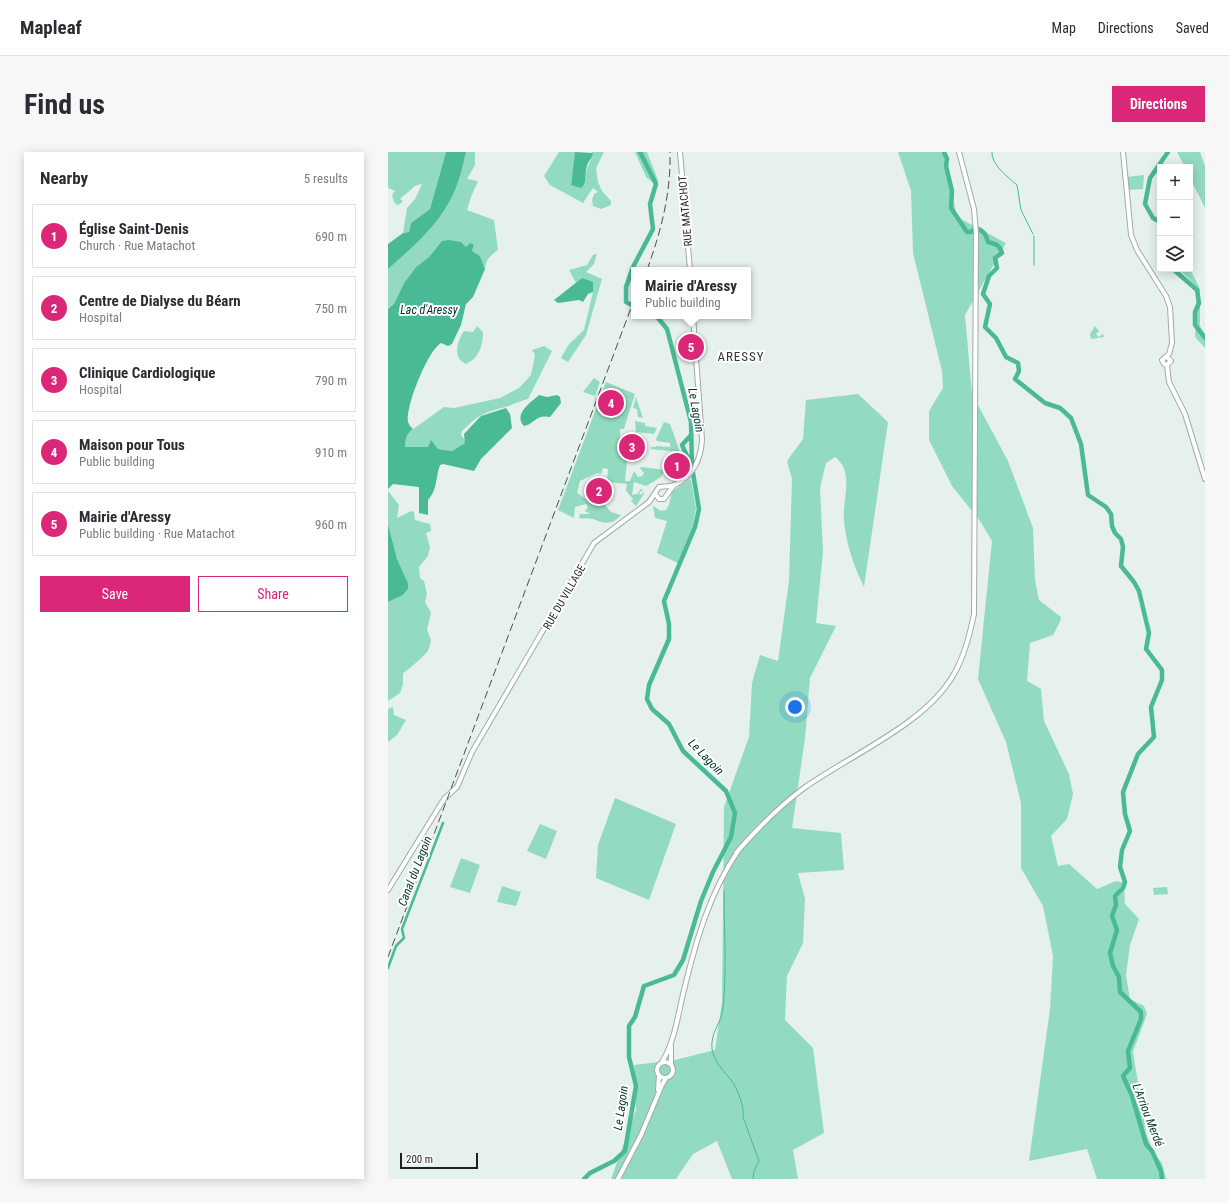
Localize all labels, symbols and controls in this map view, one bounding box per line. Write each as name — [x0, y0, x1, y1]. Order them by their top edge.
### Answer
text: Mapleaf — [20, 16, 82, 39]
text: Map — [1052, 20, 1076, 36]
text: Directions — [1098, 20, 1154, 36]
text: Saved — [1176, 20, 1209, 36]
button: Directions — [1112, 86, 1205, 122]
text: Find us — [24, 88, 105, 121]
map controls — [1157, 164, 1193, 272]
button: + — [1157, 164, 1193, 200]
text: Nearby — [40, 168, 88, 188]
text: 5 results — [304, 171, 348, 186]
street label: RUE MATACHOT — [676, 175, 695, 247]
button: − — [1157, 200, 1193, 236]
text: Église Saint-Denis — [79, 220, 189, 238]
text: 1 — [51, 229, 57, 244]
text: 690 m — [315, 229, 347, 244]
button: layers — [1157, 236, 1193, 272]
text: Church · Rue Matachot — [79, 238, 195, 253]
popup — [631, 267, 751, 319]
text: Mairie d'Aressy — [645, 277, 737, 295]
text: Centre de Dialyse du Béarn — [79, 292, 241, 310]
text: Public building — [645, 295, 721, 310]
text: 2 — [51, 301, 57, 316]
text: 750 m — [315, 301, 347, 316]
water label: Lac d'Aressy — [400, 303, 459, 317]
text: Hospital — [79, 310, 122, 325]
pin: 5 — [678, 332, 704, 362]
district label: ARESSY — [717, 349, 765, 364]
text: Clinique Cardiologique — [79, 364, 215, 382]
text: 3 — [51, 373, 57, 388]
text: 790 m — [315, 373, 347, 388]
text: Hospital — [79, 382, 122, 397]
water label: Le Lagoin — [685, 387, 707, 434]
pin: 4 — [598, 388, 624, 418]
pin: 3 — [619, 432, 645, 462]
text: Maison pour Tous — [79, 436, 185, 454]
text: 4 — [51, 445, 57, 460]
text: 910 m — [315, 445, 347, 460]
pin: 1 — [664, 451, 690, 481]
text: Public building — [79, 454, 155, 469]
pin: 2 — [586, 476, 612, 506]
text: Mairie d'Aressy — [79, 508, 171, 526]
text: 5 — [51, 517, 57, 532]
text: 960 m — [315, 517, 347, 532]
text: Public building · Rue Matachot — [79, 526, 235, 541]
street label: RUE DU VILLAGE — [541, 562, 589, 632]
button: Save — [40, 576, 190, 612]
button: Share — [198, 576, 348, 612]
your location — [785, 697, 805, 717]
water label: Le Lagoin — [685, 736, 727, 778]
water label: Canal du Lagoin — [395, 834, 435, 908]
water label: L'Arriou Merdé — [1130, 1081, 1167, 1149]
water label: Le Lagoin — [611, 1085, 631, 1131]
scale bar — [400, 1151, 478, 1170]
text: 200 m — [406, 1153, 433, 1166]

